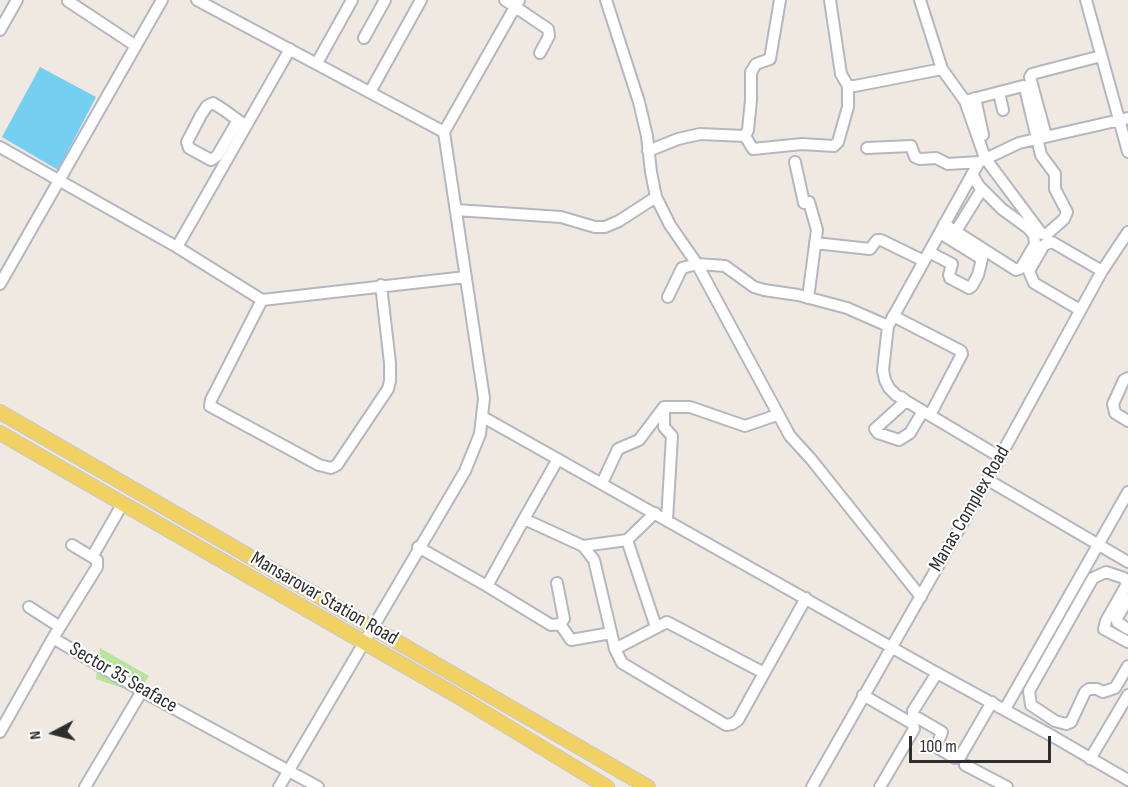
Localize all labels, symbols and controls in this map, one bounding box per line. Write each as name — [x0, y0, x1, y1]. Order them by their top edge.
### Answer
street label: Manas Complex Road — [924, 442, 1016, 576]
street label: Mansarovar Station Road — [246, 547, 402, 651]
street label: Sector 35 Seaface — [65, 637, 181, 719]
north arrow — [24, 703, 84, 763]
scale bar — [912, 724, 1054, 762]
text: N — [26, 730, 46, 741]
text: 100 m — [920, 736, 957, 757]

